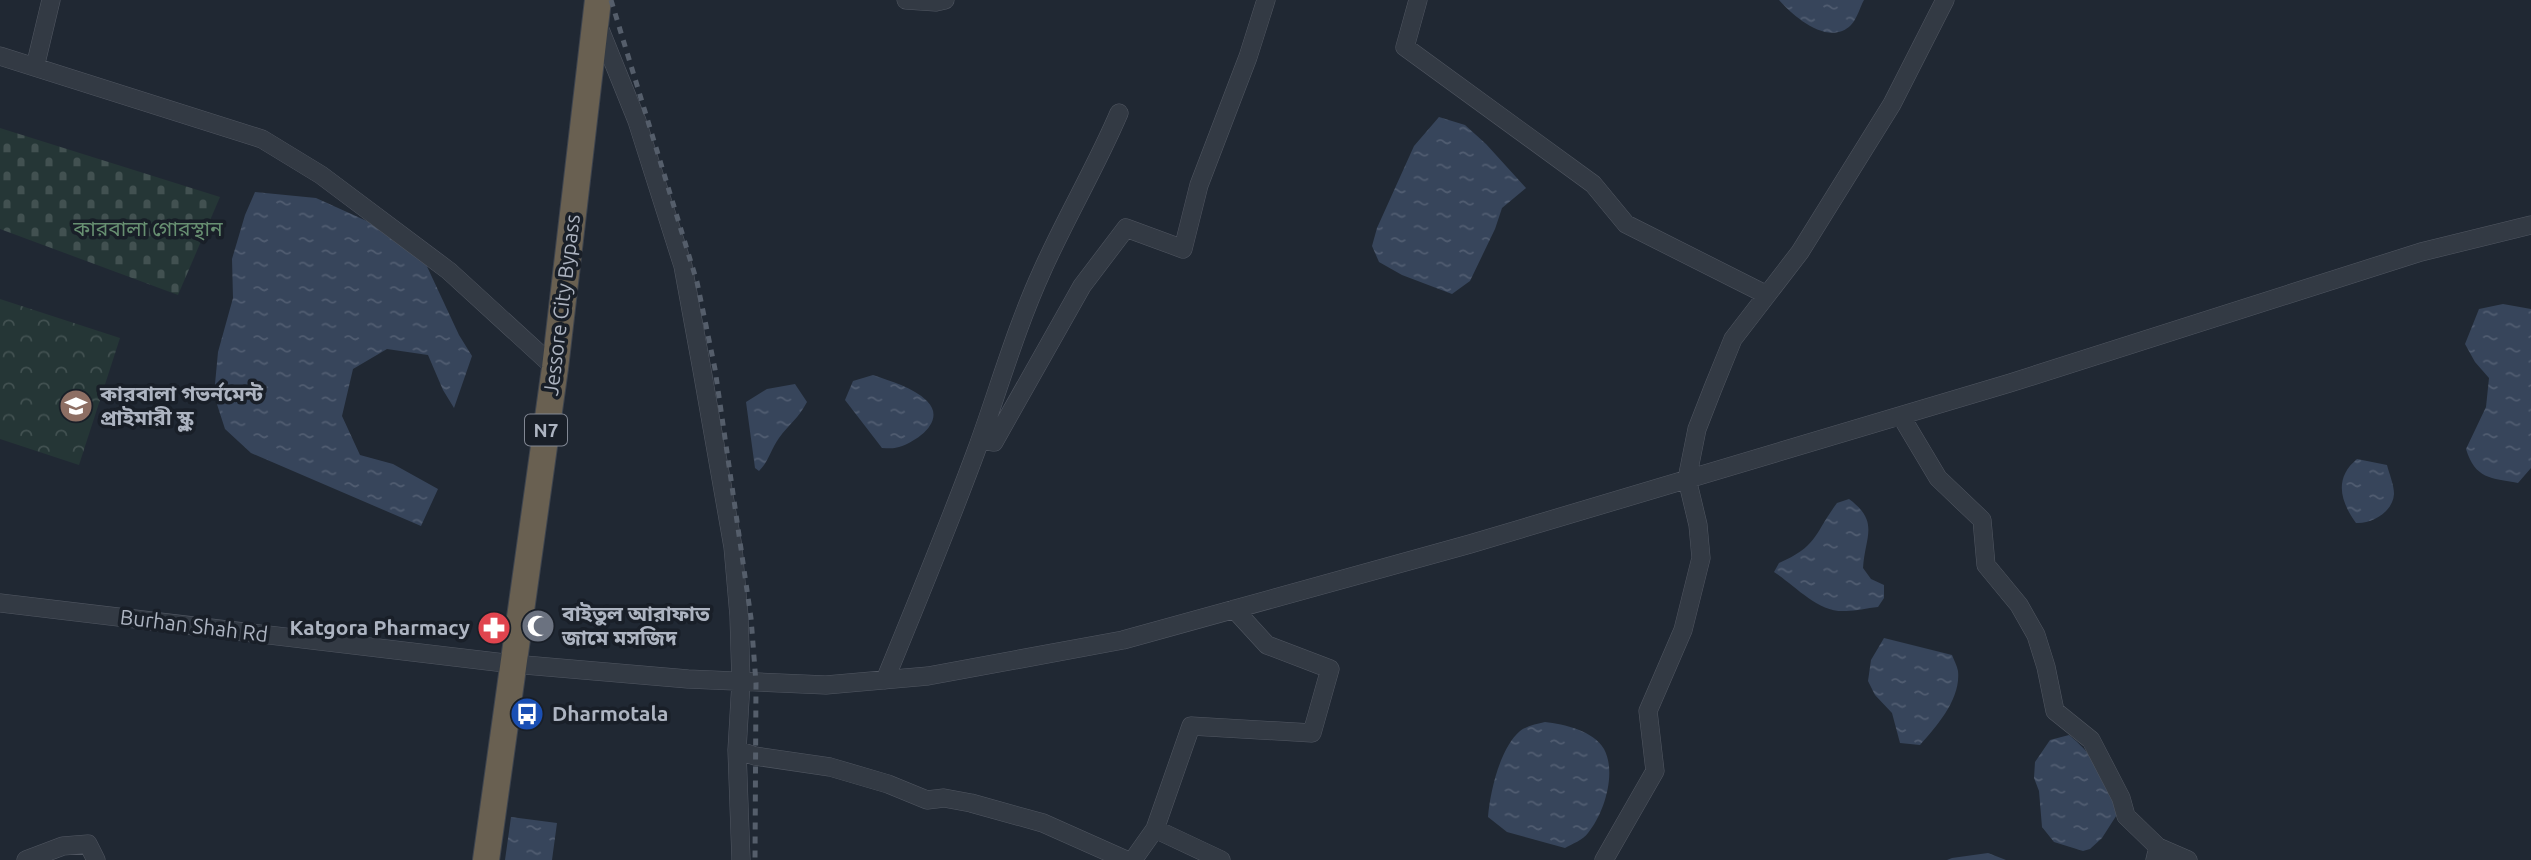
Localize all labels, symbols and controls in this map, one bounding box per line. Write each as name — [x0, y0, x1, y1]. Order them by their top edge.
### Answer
street label: Jessore City Bypass — [538, 213, 584, 397]
park label: কারবালা গোরস্থান — [72, 216, 223, 241]
place label: কারবালা গভর্নমেন্ট প্রাইমারী স্কুল — [99, 381, 263, 432]
school or university icon: কারবালা গভর্নমেন্ট প্রাইমারী স্কুল — [57, 387, 95, 425]
road number: N7 — [525, 414, 567, 446]
place label: বাইতুল আরাফাত জামে মসজিদ — [561, 601, 710, 649]
street label: Burhan Shah Rd — [119, 604, 269, 646]
mosque icon: বাইতুল আরাফাত জামে মসজিদ — [519, 607, 557, 645]
pharmacy icon: Katgora Pharmacy — [475, 609, 513, 647]
place label: Katgora Pharmacy — [289, 615, 470, 639]
bus stop icon: Dharmotala — [508, 695, 546, 733]
place label: Dharmotala — [552, 701, 669, 725]

